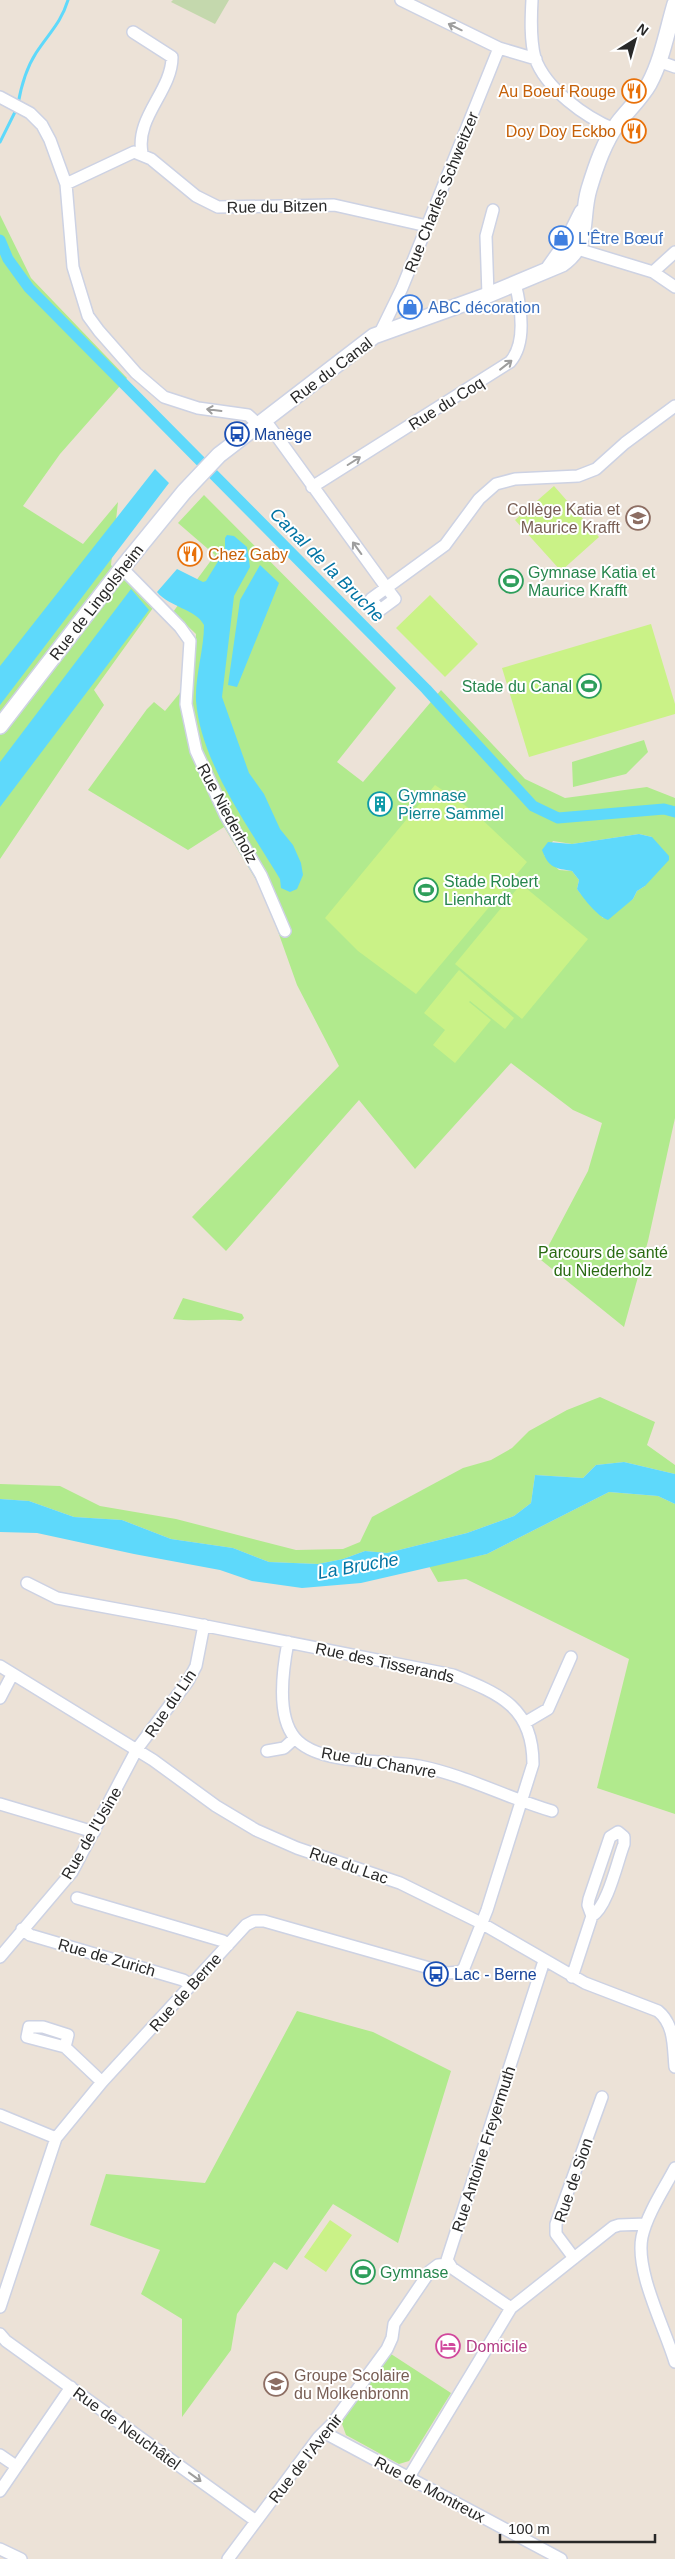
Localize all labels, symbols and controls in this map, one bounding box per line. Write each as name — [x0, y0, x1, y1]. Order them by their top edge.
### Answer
north arrow — [610, 15, 660, 65]
text: N — [634, 20, 652, 39]
one-way arrow — [448, 22, 463, 31]
restaurant icon: Au Boeuf Rouge — [621, 78, 647, 104]
place label: Au Boeuf Rouge — [499, 83, 616, 100]
street label: Rue Charles Schweitzer — [401, 109, 482, 275]
restaurant icon: Doy Doy Eckbo — [621, 118, 647, 144]
place label: Doy Doy Eckbo — [506, 123, 616, 140]
street label: Rue du Bitzen — [227, 197, 327, 216]
shop icon: L'Être Bœuf — [548, 225, 574, 251]
place label: L'Être Bœuf — [578, 229, 663, 247]
shop icon: ABC décoration — [397, 294, 423, 320]
place label: ABC décoration — [428, 299, 540, 316]
street label: Rue du Canal — [287, 334, 375, 407]
one-way arrow — [499, 360, 512, 371]
street label: Rue du Coq — [406, 374, 487, 433]
one-way arrow — [207, 405, 223, 415]
bus stop icon: Manège — [224, 421, 250, 447]
place label: Manège — [254, 426, 312, 443]
one-way arrow — [346, 456, 360, 466]
place label: Collège Katia et Maurice Krafft — [507, 501, 621, 536]
water label: Canal de la Bruche — [266, 504, 388, 626]
school or university icon: Collège Katia et Maurice Krafft — [625, 505, 651, 531]
street label: Rue de Lingolsheim — [46, 541, 147, 663]
restaurant icon: Chez Gaby — [177, 541, 203, 567]
one-way arrow — [352, 541, 362, 555]
place label: Chez Gaby — [208, 546, 288, 563]
place label: Gymnase Katia et Maurice Krafft — [528, 564, 656, 599]
sports icon: Gymnase Katia et Maurice Krafft — [498, 568, 524, 594]
sports icon: Stade du Canal — [576, 673, 602, 699]
place label: Stade du Canal — [462, 678, 572, 695]
street label: Rue Niederholz — [194, 761, 261, 866]
place label: Gymnase Pierre Sammel — [398, 787, 504, 822]
building icon: Gymnase Pierre Sammel — [367, 791, 393, 817]
place label: Stade Robert Lienhardt — [444, 873, 539, 908]
sports icon: Stade Robert Lienhardt — [413, 877, 439, 903]
park label: Parcours de santé du Niederholz — [538, 1244, 668, 1279]
water label: La Bruche — [316, 1549, 400, 1583]
street label: Rue des Tisserands — [314, 1639, 456, 1686]
street label: Rue du Lin — [142, 1666, 199, 1740]
street label: Rue du Chanvre — [320, 1744, 438, 1781]
street label: Rue de l'Usine — [58, 1784, 125, 1882]
street label: Rue du Lac — [307, 1844, 390, 1887]
street label: Rue de Zurich — [56, 1935, 158, 1980]
street label: Rue de Berne — [146, 1950, 225, 2035]
bus stop icon: Lac - Berne — [423, 1961, 449, 1987]
place label: Lac - Berne — [454, 1966, 537, 1983]
street label: Rue Antoine Freyermuth — [449, 2064, 518, 2234]
street label: Rue de Sion — [551, 2136, 596, 2225]
sports icon: Gymnase — [350, 2259, 376, 2285]
place label: Gymnase — [380, 2264, 449, 2281]
hotel icon: Domicile — [435, 2333, 461, 2359]
place label: Domicile — [466, 2338, 527, 2355]
place label: Groupe Scolaire du Molkenbronn — [294, 2367, 410, 2402]
school or university icon: Groupe Scolaire du Molkenbronn — [263, 2371, 289, 2397]
street label: Rue de Neuchâtel — [70, 2384, 184, 2473]
street label: Rue de l'Avenir — [266, 2410, 346, 2506]
street label: Rue de Montreux — [372, 2453, 488, 2526]
one-way arrow — [188, 2472, 201, 2483]
scale bar — [500, 2512, 655, 2544]
text: 100 m — [508, 2520, 550, 2537]

